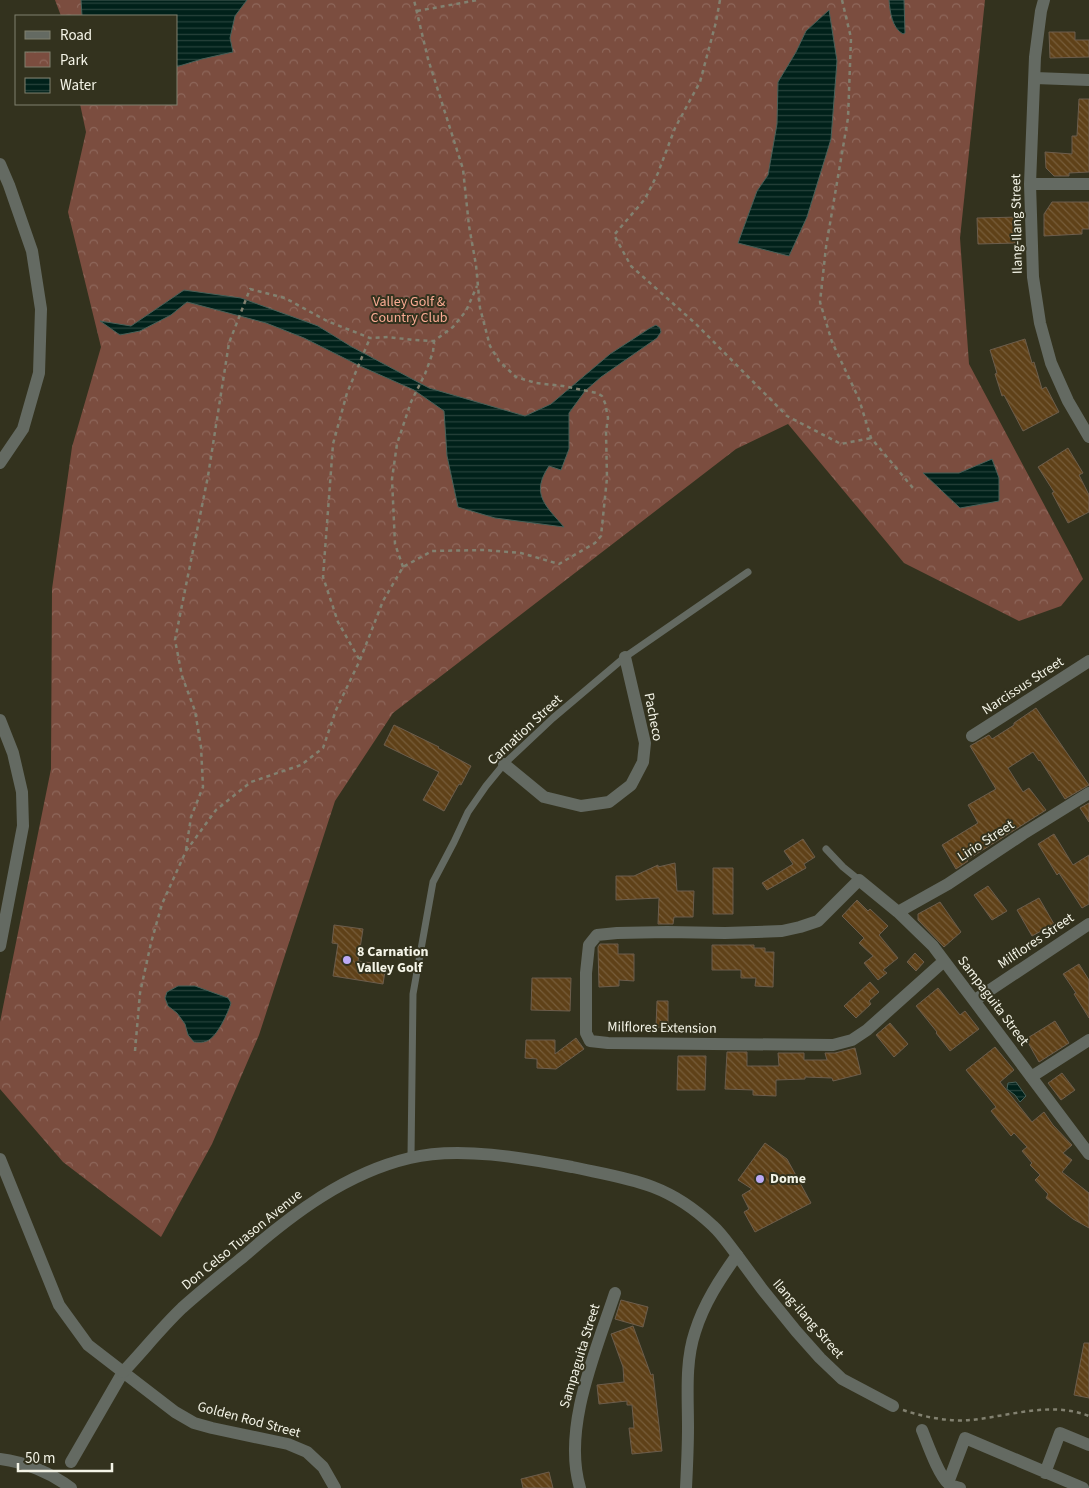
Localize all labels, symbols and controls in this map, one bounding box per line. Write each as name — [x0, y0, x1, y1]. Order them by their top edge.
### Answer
legend — [15, 15, 178, 105]
text: Road — [60, 25, 92, 46]
text: Park — [60, 50, 89, 71]
text: Water — [60, 75, 97, 96]
street label: Ilang-Ilang Street — [1006, 173, 1028, 274]
park label: Valley Golf & Country Club — [370, 292, 448, 328]
street label: Narcissus Street — [978, 652, 1068, 720]
street label: Carnation Street — [483, 690, 567, 770]
street label: Pacheco — [639, 691, 667, 743]
street label: Lirio Street — [954, 815, 1019, 867]
street label: Milflores Street — [994, 908, 1078, 974]
place label: 8 Carnation Valley Golf — [356, 942, 428, 978]
street label: Sampaguita Street — [952, 952, 1034, 1050]
marker: 8 Carnation Valley Golf — [341, 954, 353, 966]
street label: Milflores Extension — [607, 1017, 717, 1039]
place label: Dome — [770, 1169, 806, 1189]
marker: Dome — [754, 1173, 766, 1185]
street label: Don Celso Tuason Avenue — [177, 1185, 307, 1295]
street label: Ilang-ilang Street — [768, 1275, 849, 1364]
street label: Sampaguita Street — [555, 1301, 605, 1411]
street label: Golden Rod Street — [195, 1397, 303, 1443]
scale bar — [18, 1440, 111, 1472]
text: 50 m — [25, 1448, 55, 1469]

